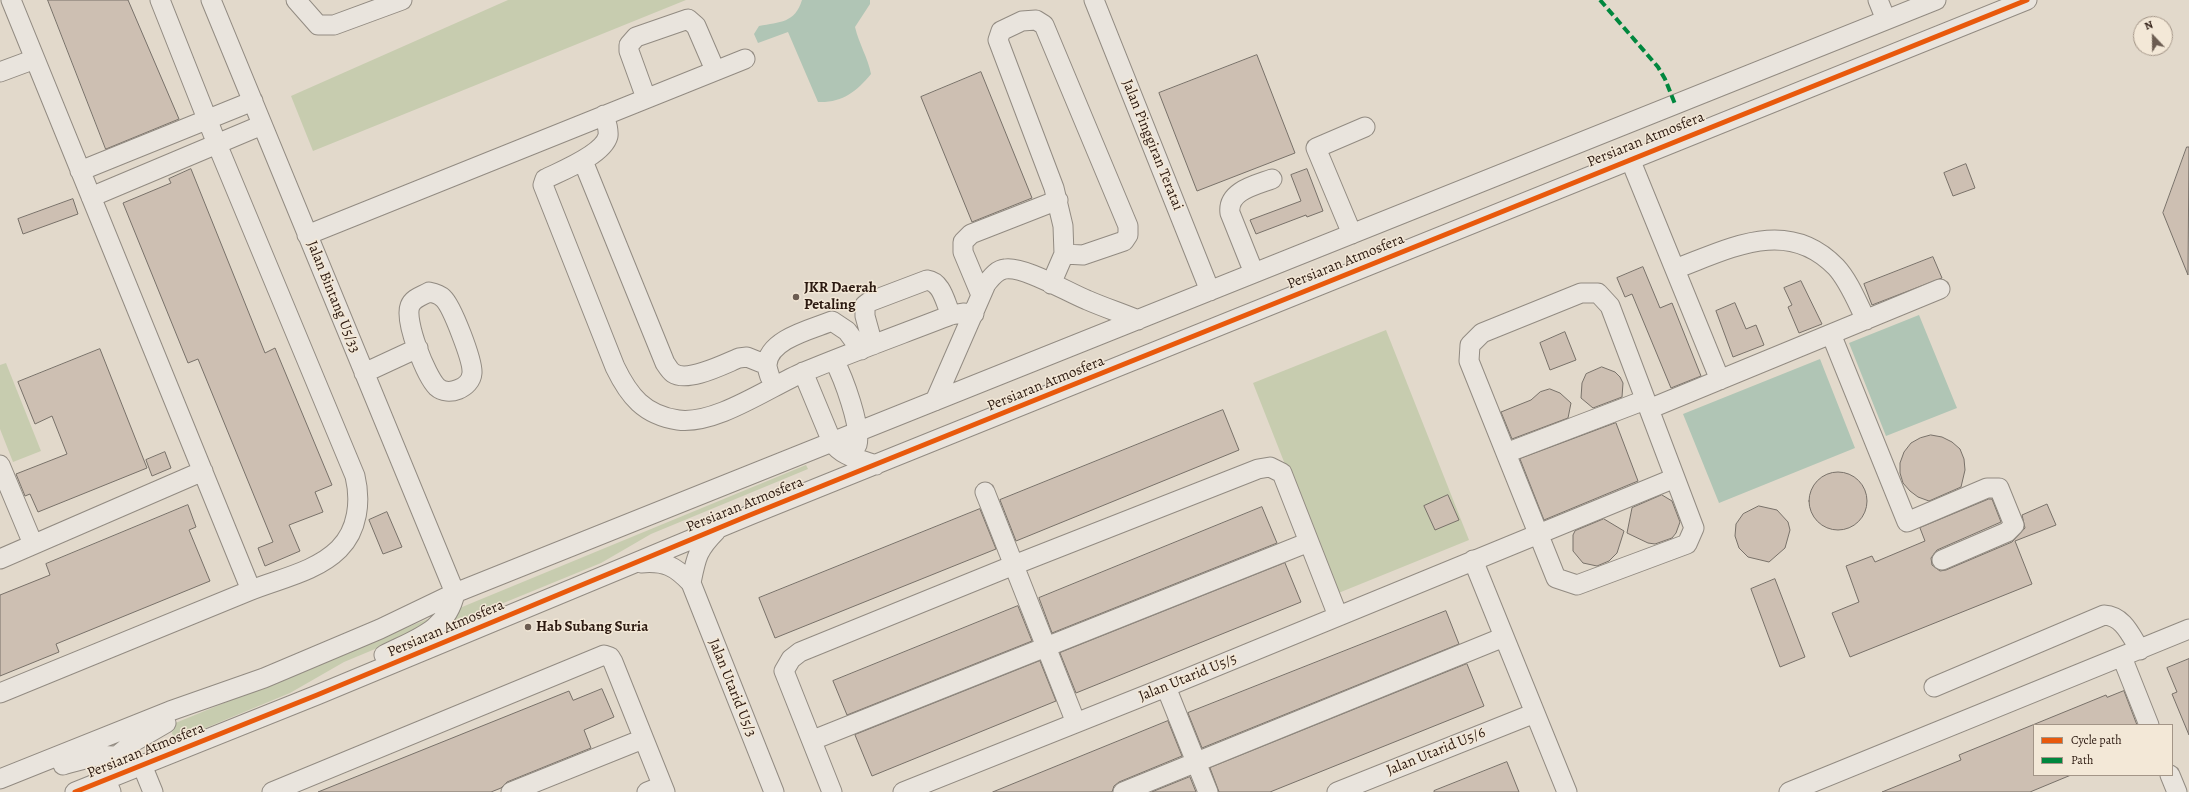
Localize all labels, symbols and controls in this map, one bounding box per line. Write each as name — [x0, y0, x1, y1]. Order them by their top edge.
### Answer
north arrow — [2133, 16, 2173, 56]
text: N — [2142, 17, 2155, 34]
street label: Jalan Pinggiran Teratai — [1117, 77, 1187, 213]
street label: Persiaran Atmosfera — [1585, 108, 1707, 172]
street label: Persiaran Atmosfera — [1285, 230, 1407, 294]
street label: Jalan Bintang U5/33 — [302, 238, 364, 356]
place label: JKR Daerah Petaling — [804, 279, 877, 314]
marker: JKR Daerah Petaling — [791, 292, 801, 302]
street label: Persiaran Atmosfera — [985, 352, 1107, 416]
street label: Persiaran Atmosfera — [684, 473, 806, 537]
street label: Persiaran Atmosfera — [385, 596, 507, 662]
place label: Hab Subang Suria — [536, 618, 648, 636]
marker: Hab Subang Suria — [523, 622, 533, 632]
street label: Jalan Utarid U5/3 — [704, 636, 760, 740]
street label: Jalan Utarid U5/5 — [1136, 650, 1240, 706]
street label: Persiaran Atmosfera — [85, 719, 207, 783]
street label: Jalan Utarid U5/6 — [1384, 724, 1488, 780]
legend — [2033, 724, 2173, 776]
text: Cycle path — [2071, 732, 2122, 748]
text: Path — [2071, 752, 2093, 768]

